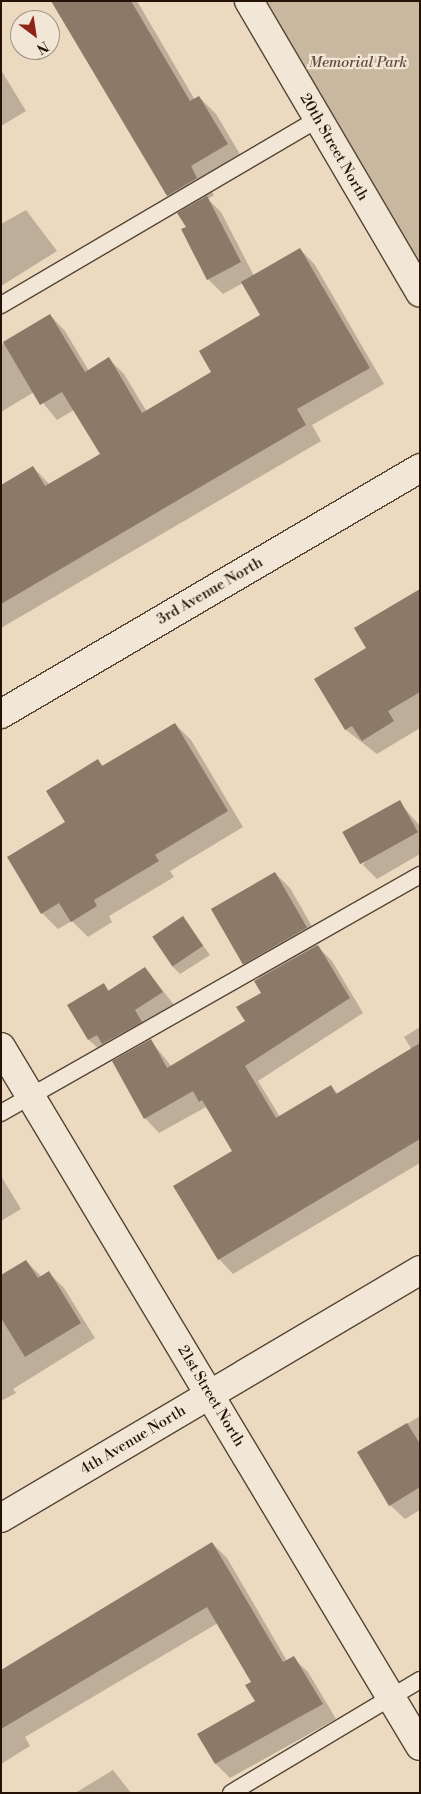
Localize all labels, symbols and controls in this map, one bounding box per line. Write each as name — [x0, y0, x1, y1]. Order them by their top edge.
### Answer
north arrow — [10, 10, 60, 60]
text: N — [33, 36, 52, 58]
park label: Memorial Park — [309, 54, 407, 72]
street label: 20th Street North — [296, 90, 372, 204]
street label: 3rd Avenue North — [154, 553, 266, 629]
street label: 21st Street North — [174, 1342, 248, 1450]
street label: 4th Avenue North — [77, 1401, 189, 1479]

